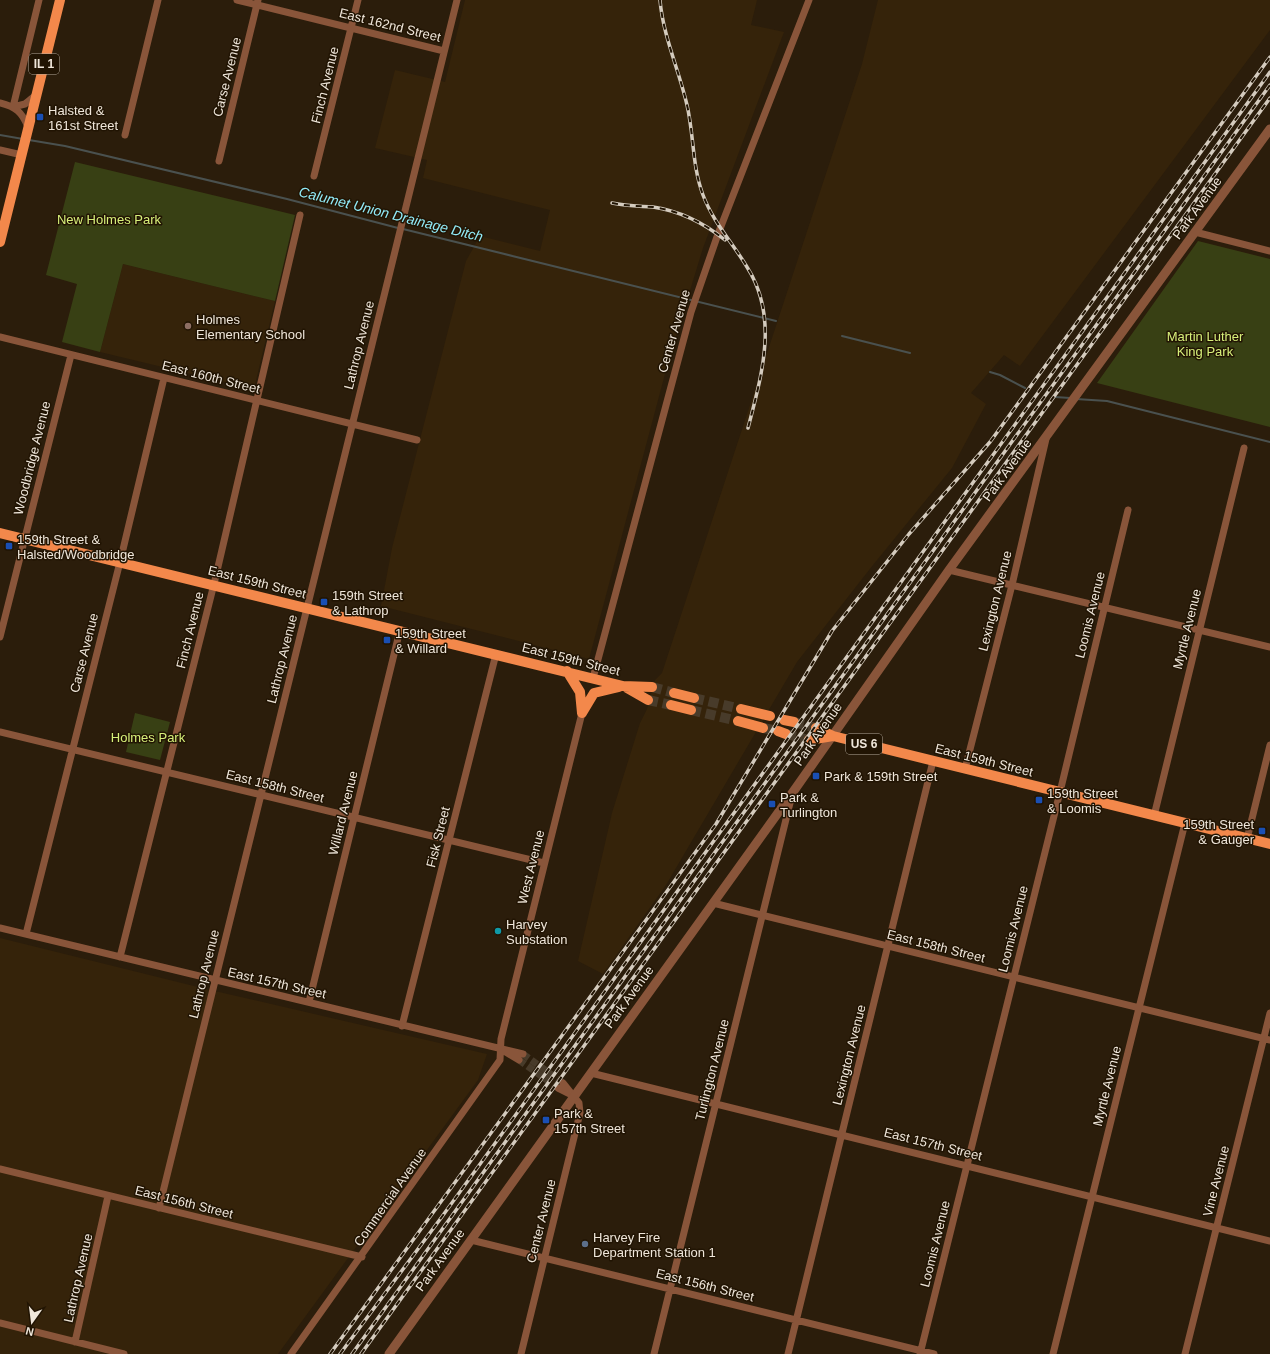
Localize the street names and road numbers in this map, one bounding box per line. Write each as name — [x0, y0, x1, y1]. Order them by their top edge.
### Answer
street label: East 162nd Street — [338, 5, 443, 45]
street label: Carse Avenue — [210, 36, 244, 118]
street label: Finch Avenue — [308, 45, 342, 125]
road number: IL 1 — [29, 54, 59, 74]
street label: Park Avenue — [1169, 174, 1225, 242]
street label: Center Avenue — [655, 288, 693, 374]
street label: Lathrop Avenue — [341, 299, 377, 391]
street label: East 160th Street — [160, 358, 262, 397]
street label: Woodbridge Avenue — [11, 400, 53, 516]
street label: Park Avenue — [979, 436, 1035, 504]
street label: Lexington Avenue — [975, 549, 1015, 653]
street label: East 159th Street — [206, 563, 308, 602]
street label: Loomis Avenue — [1072, 570, 1108, 660]
street label: Myrtle Avenue — [1170, 587, 1204, 671]
street label: Finch Avenue — [173, 590, 207, 670]
street label: Carse Avenue — [67, 612, 101, 694]
street label: Lathrop Avenue — [264, 613, 300, 705]
street label: East 159th Street — [520, 640, 622, 679]
street label: Park Avenue — [791, 700, 845, 768]
road number: US 6 — [846, 734, 882, 754]
street label: East 159th Street — [933, 741, 1035, 780]
street label: East 158th Street — [224, 767, 326, 806]
street label: Willard Avenue — [325, 769, 361, 857]
street label: Fisk Street — [423, 805, 453, 869]
street label: West Avenue — [515, 828, 547, 906]
street label: Loomis Avenue — [995, 884, 1031, 974]
street label: East 158th Street — [885, 927, 987, 966]
street label: Lathrop Avenue — [186, 928, 222, 1020]
street label: Park Avenue — [601, 963, 657, 1031]
street label: East 157th Street — [226, 964, 328, 1002]
street label: Lexington Avenue — [829, 1003, 869, 1107]
street label: Turlington Avenue — [692, 1018, 732, 1122]
street label: Myrtle Avenue — [1090, 1044, 1124, 1128]
street label: East 157th Street — [882, 1125, 984, 1164]
street label: Vine Avenue — [1200, 1144, 1232, 1218]
street label: Commercial Avenue — [351, 1145, 429, 1249]
street label: Center Avenue — [523, 1178, 559, 1264]
street label: East 156th Street — [133, 1183, 235, 1222]
street label: Loomis Avenue — [917, 1199, 953, 1289]
street label: Park Avenue — [412, 1226, 468, 1294]
street label: Lathrop Avenue — [60, 1232, 96, 1324]
street label: East 156th Street — [654, 1266, 756, 1305]

